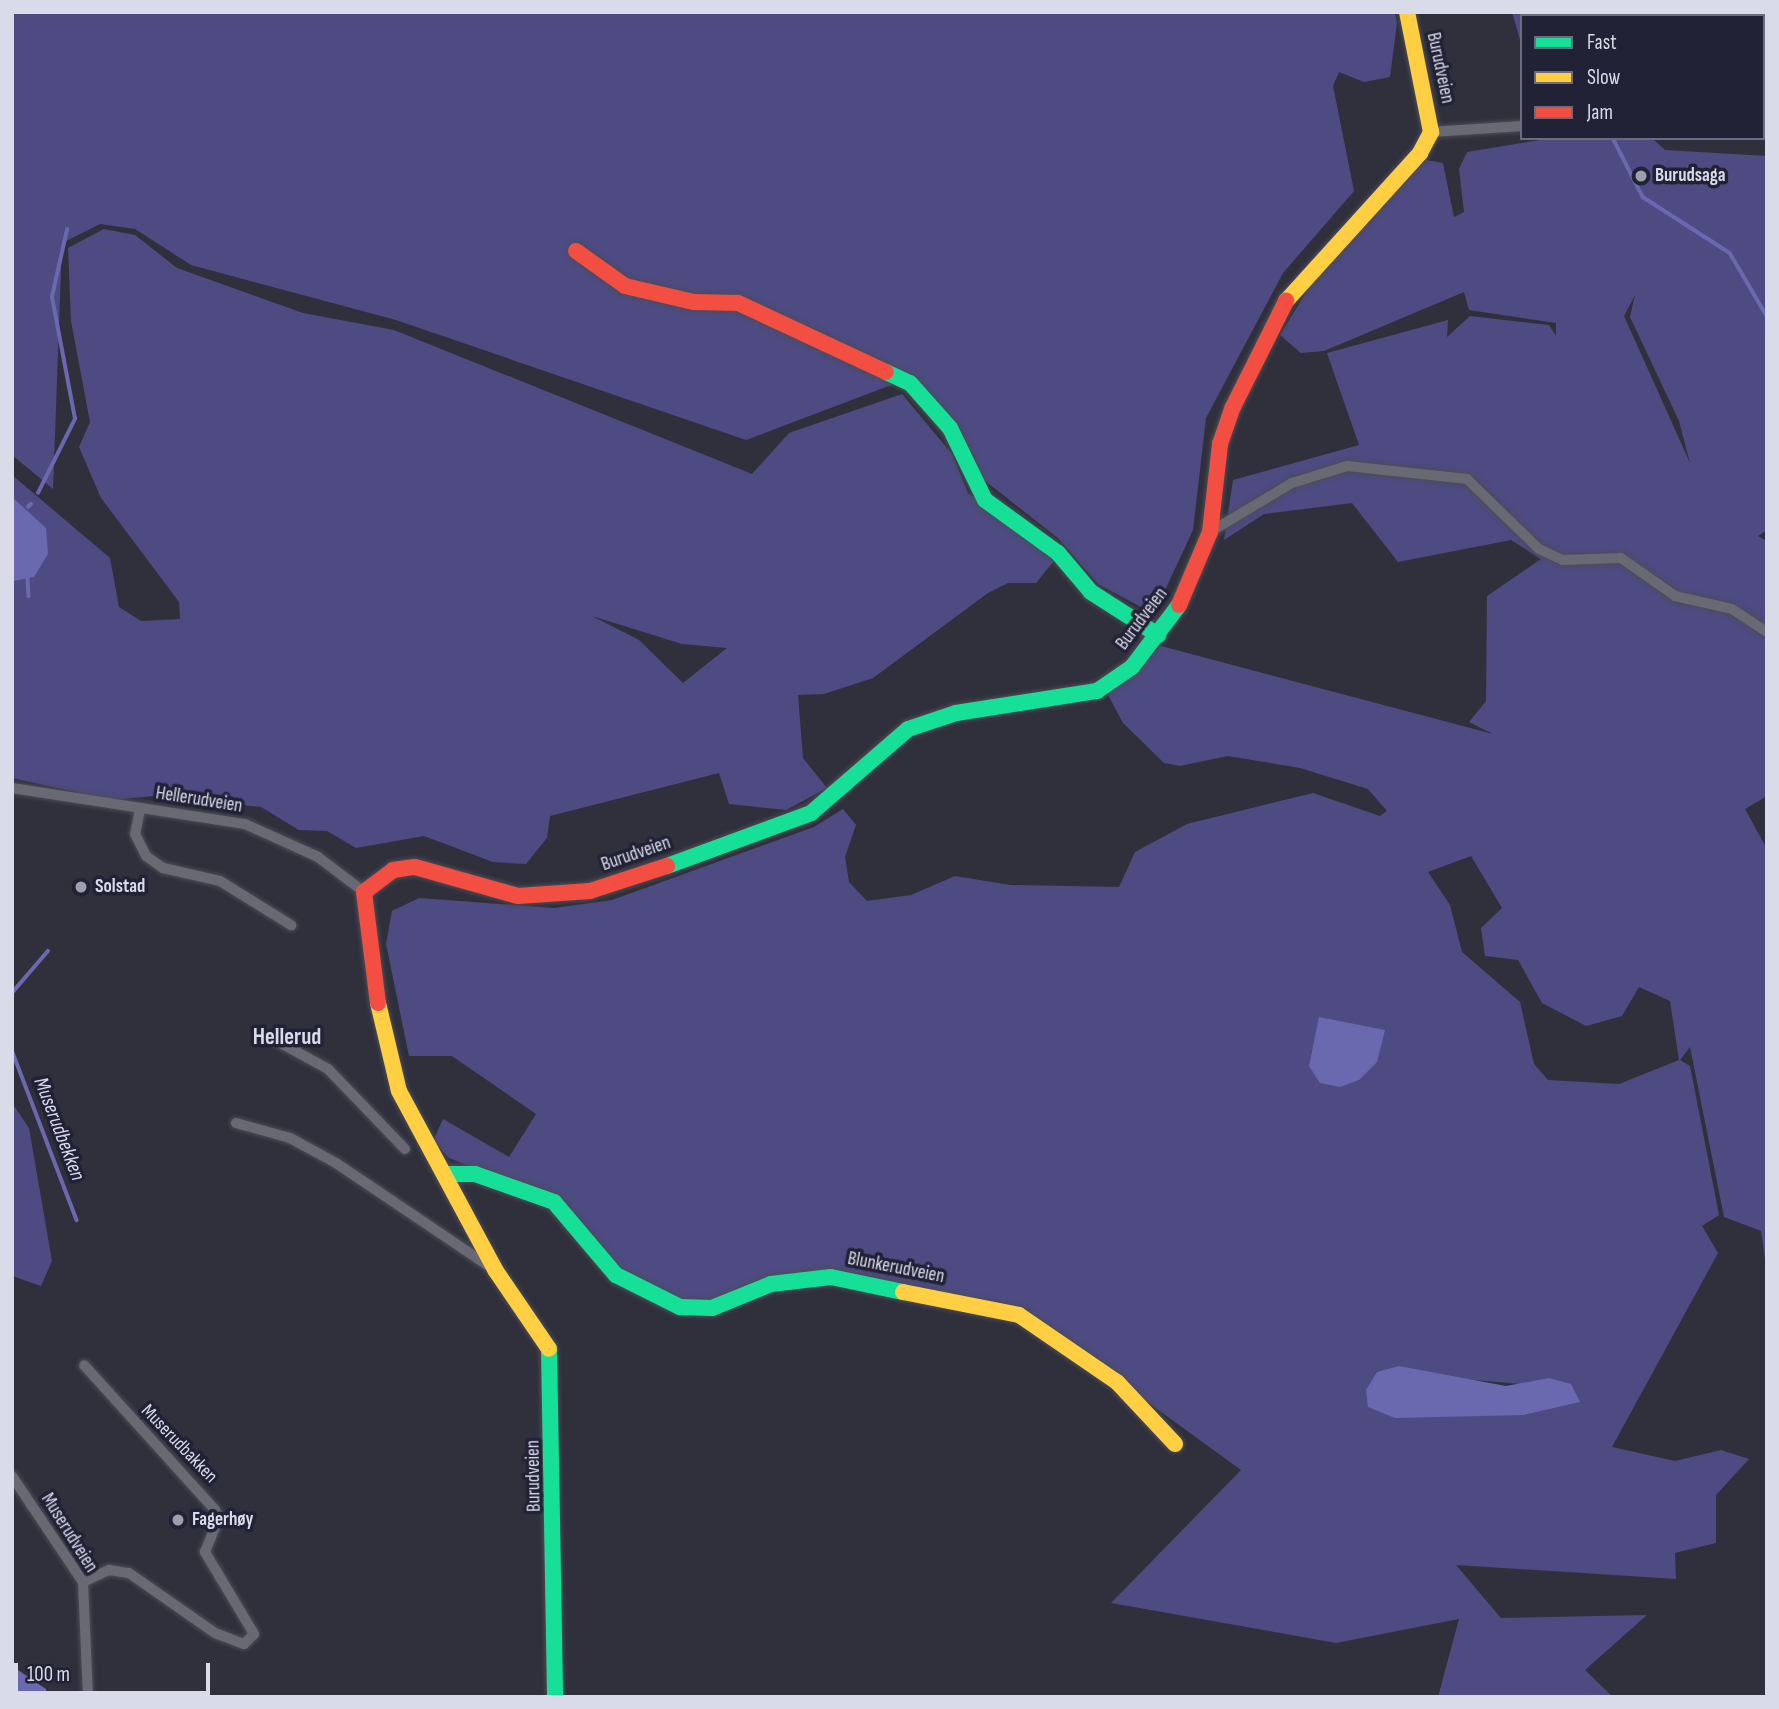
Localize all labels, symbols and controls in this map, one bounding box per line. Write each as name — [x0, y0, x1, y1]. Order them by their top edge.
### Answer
legend — [1520, 14, 1765, 140]
street label: Burudveien — [1421, 30, 1459, 106]
text: Fast — [1587, 30, 1617, 55]
text: Slow — [1587, 65, 1620, 90]
text: Jam — [1587, 100, 1613, 125]
place label: Burudsaga — [1655, 165, 1725, 187]
marker: Burudsaga — [1633, 168, 1649, 184]
street label: Burudveien — [1111, 583, 1173, 655]
street label: Hellerudveien — [154, 782, 244, 818]
street label: Burudveien — [598, 832, 674, 876]
place label: Solstad — [95, 876, 145, 898]
marker: Solstad — [73, 879, 89, 895]
district label: Hellerud — [253, 1023, 321, 1051]
water label: Muserudbekken — [28, 1074, 90, 1184]
street label: Blunkerudveien — [846, 1247, 946, 1289]
street label: Muserudbakken — [136, 1400, 222, 1488]
street label: Burudveien — [522, 1440, 546, 1512]
street label: Muserudveien — [36, 1489, 102, 1577]
place label: Fagerhøy — [192, 1509, 253, 1531]
marker: Fagerhøy — [170, 1512, 186, 1528]
scale bar — [18, 1650, 214, 1694]
text: 100 m — [27, 1662, 70, 1687]

